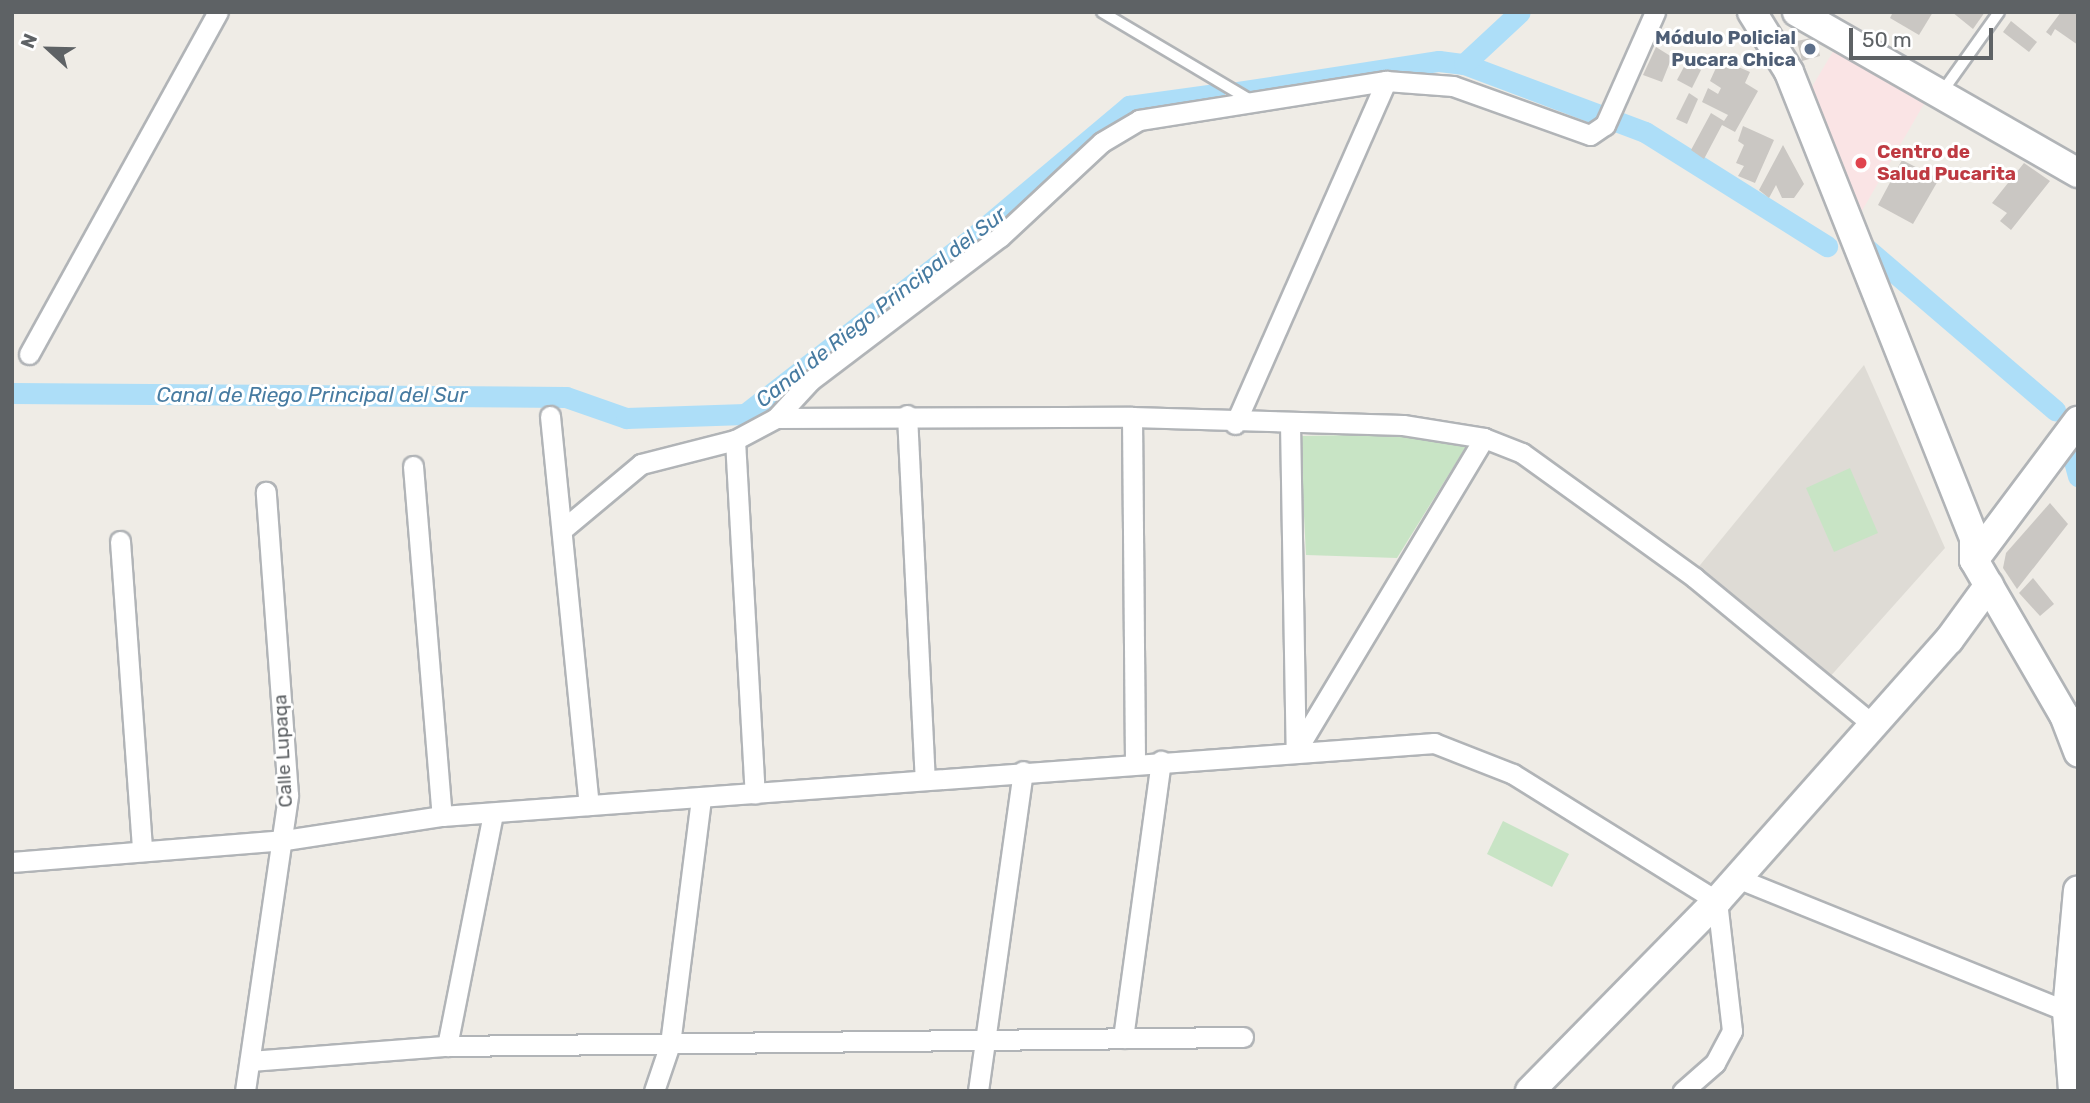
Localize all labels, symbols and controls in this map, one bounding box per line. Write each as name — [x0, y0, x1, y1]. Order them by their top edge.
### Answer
north arrow — [14, 14, 84, 84]
scale bar — [1852, 14, 1996, 58]
place label: Módulo Policial Pucara Chica — [1655, 27, 1796, 71]
text: 50 m — [1862, 27, 1912, 52]
text: N — [16, 30, 42, 52]
marker: Módulo Policial Pucara Chica — [1802, 41, 1818, 57]
place label: Centro de Salud Pucarita — [1877, 141, 2016, 185]
marker: Centro de Salud Pucarita — [1851, 153, 1871, 173]
water label: Canal de Riego Principal del Sur — [751, 201, 1011, 413]
water label: Canal de Riego Principal del Sur — [157, 382, 467, 408]
street label: Calle Lupaqa — [269, 694, 297, 808]

